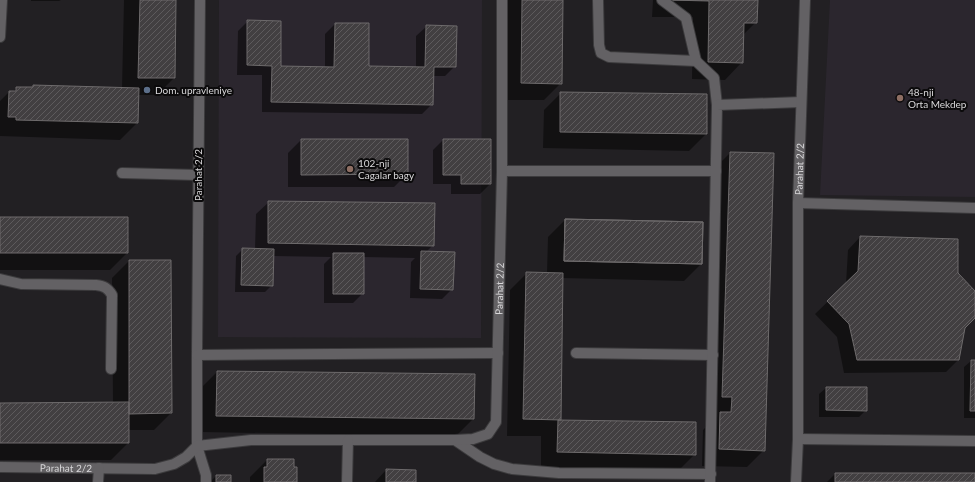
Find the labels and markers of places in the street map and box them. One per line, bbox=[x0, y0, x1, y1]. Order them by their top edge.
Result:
place label: Dom. upravleniye bbox=[155, 84, 232, 96]
marker: Dom. upravleniye bbox=[142, 85, 152, 95]
place label: 48-nji Orta Mekdep bbox=[908, 86, 967, 110]
marker: 48-nji Orta Mekdep bbox=[895, 93, 905, 103]
place label: 102-nji Cagalar bagy bbox=[358, 157, 415, 181]
marker: 102-nji Cagalar bagy bbox=[345, 164, 355, 174]

